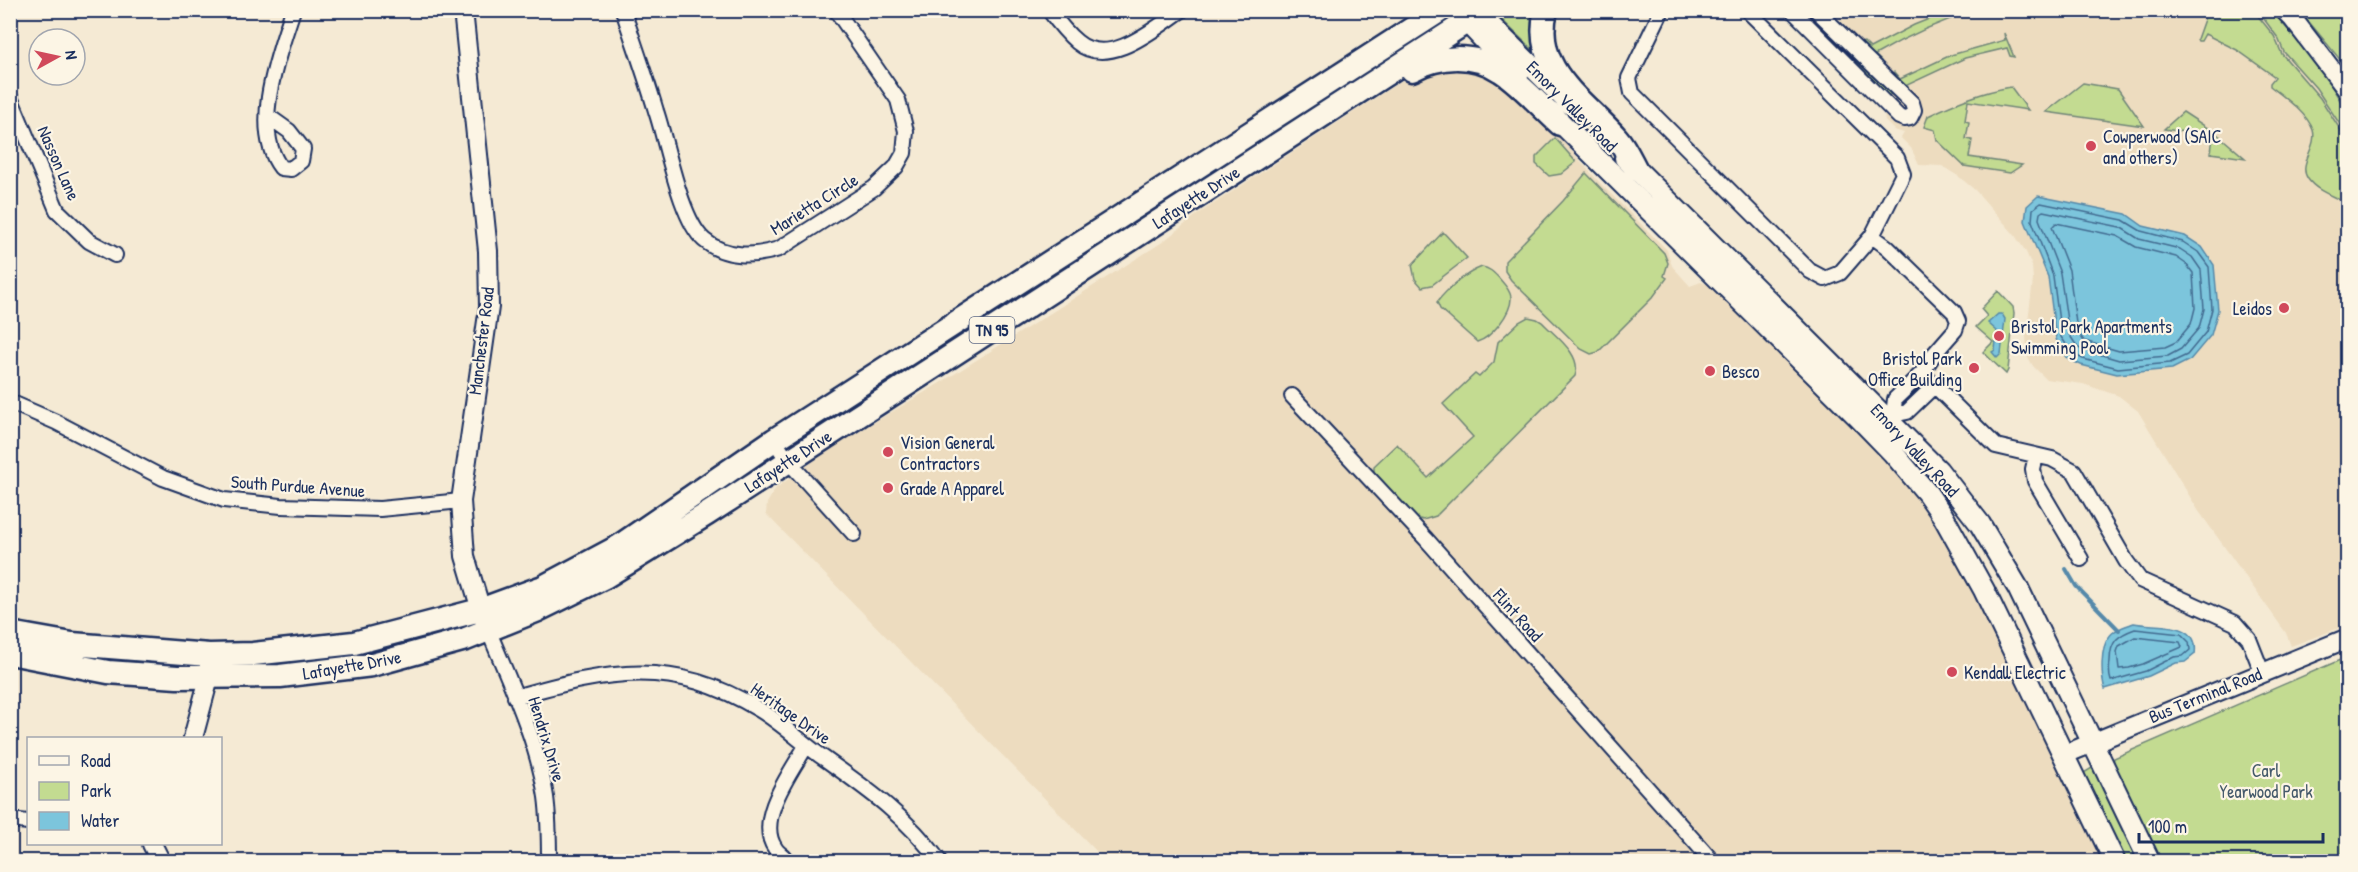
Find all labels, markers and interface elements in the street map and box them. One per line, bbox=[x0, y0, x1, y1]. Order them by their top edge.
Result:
north arrow bbox=[27, 27, 87, 87]
text: N bbox=[60, 49, 83, 61]
street label: Emory Valley Road bbox=[1521, 55, 1623, 157]
street label: Nasson Lane bbox=[31, 122, 87, 204]
place label: Cowperwood (SAIC and others) bbox=[2103, 124, 2222, 170]
marker: Cowperwood (SAIC and others) bbox=[2084, 139, 2098, 153]
street label: Lafayette Drive bbox=[1147, 159, 1245, 235]
street label: Marietta Circle bbox=[765, 167, 863, 241]
street label: Manchester Road bbox=[462, 286, 500, 396]
place label: Leidos bbox=[2233, 296, 2272, 321]
marker: Leidos bbox=[2277, 301, 2291, 315]
place label: Bristol Park Apartments Swimming Pool bbox=[2011, 314, 2172, 360]
road number: TN 95 bbox=[970, 317, 1014, 343]
marker: Bristol Park Apartments Swimming Pool bbox=[1992, 329, 2006, 343]
place label: Bristol Park Office Building bbox=[1868, 346, 1963, 392]
place label: Besco bbox=[1722, 359, 1759, 384]
marker: Bristol Park Office Building bbox=[1967, 361, 1981, 375]
marker: Besco bbox=[1703, 364, 1717, 378]
street label: Emory Valley Road bbox=[1865, 398, 1965, 502]
street label: Lafayette Drive bbox=[739, 423, 837, 499]
place label: Vision General Contractors bbox=[900, 430, 995, 476]
marker: Vision General Contractors bbox=[881, 445, 895, 459]
street label: South Purdue Avenue bbox=[230, 469, 366, 503]
place label: Grade A Apparel bbox=[900, 476, 1004, 501]
marker: Grade A Apparel bbox=[881, 481, 895, 495]
street label: Flint Road bbox=[1487, 582, 1549, 647]
street label: Lafayette Drive bbox=[301, 644, 403, 686]
place label: Kendall Electric bbox=[1964, 660, 2066, 685]
street label: Bus Terminal Road bbox=[2145, 661, 2265, 729]
marker: Kendall Electric bbox=[1945, 665, 1959, 679]
street label: Heritage Drive bbox=[746, 676, 836, 750]
street label: Hendrix Drive bbox=[522, 693, 572, 785]
legend bbox=[27, 737, 222, 845]
text: Road bbox=[81, 748, 111, 773]
park label: Carl Yearwood Park bbox=[2219, 758, 2313, 804]
text: Park bbox=[81, 778, 112, 803]
scale bar bbox=[2139, 806, 2324, 844]
text: Water bbox=[81, 808, 119, 833]
text: 100 m bbox=[2148, 814, 2187, 839]

